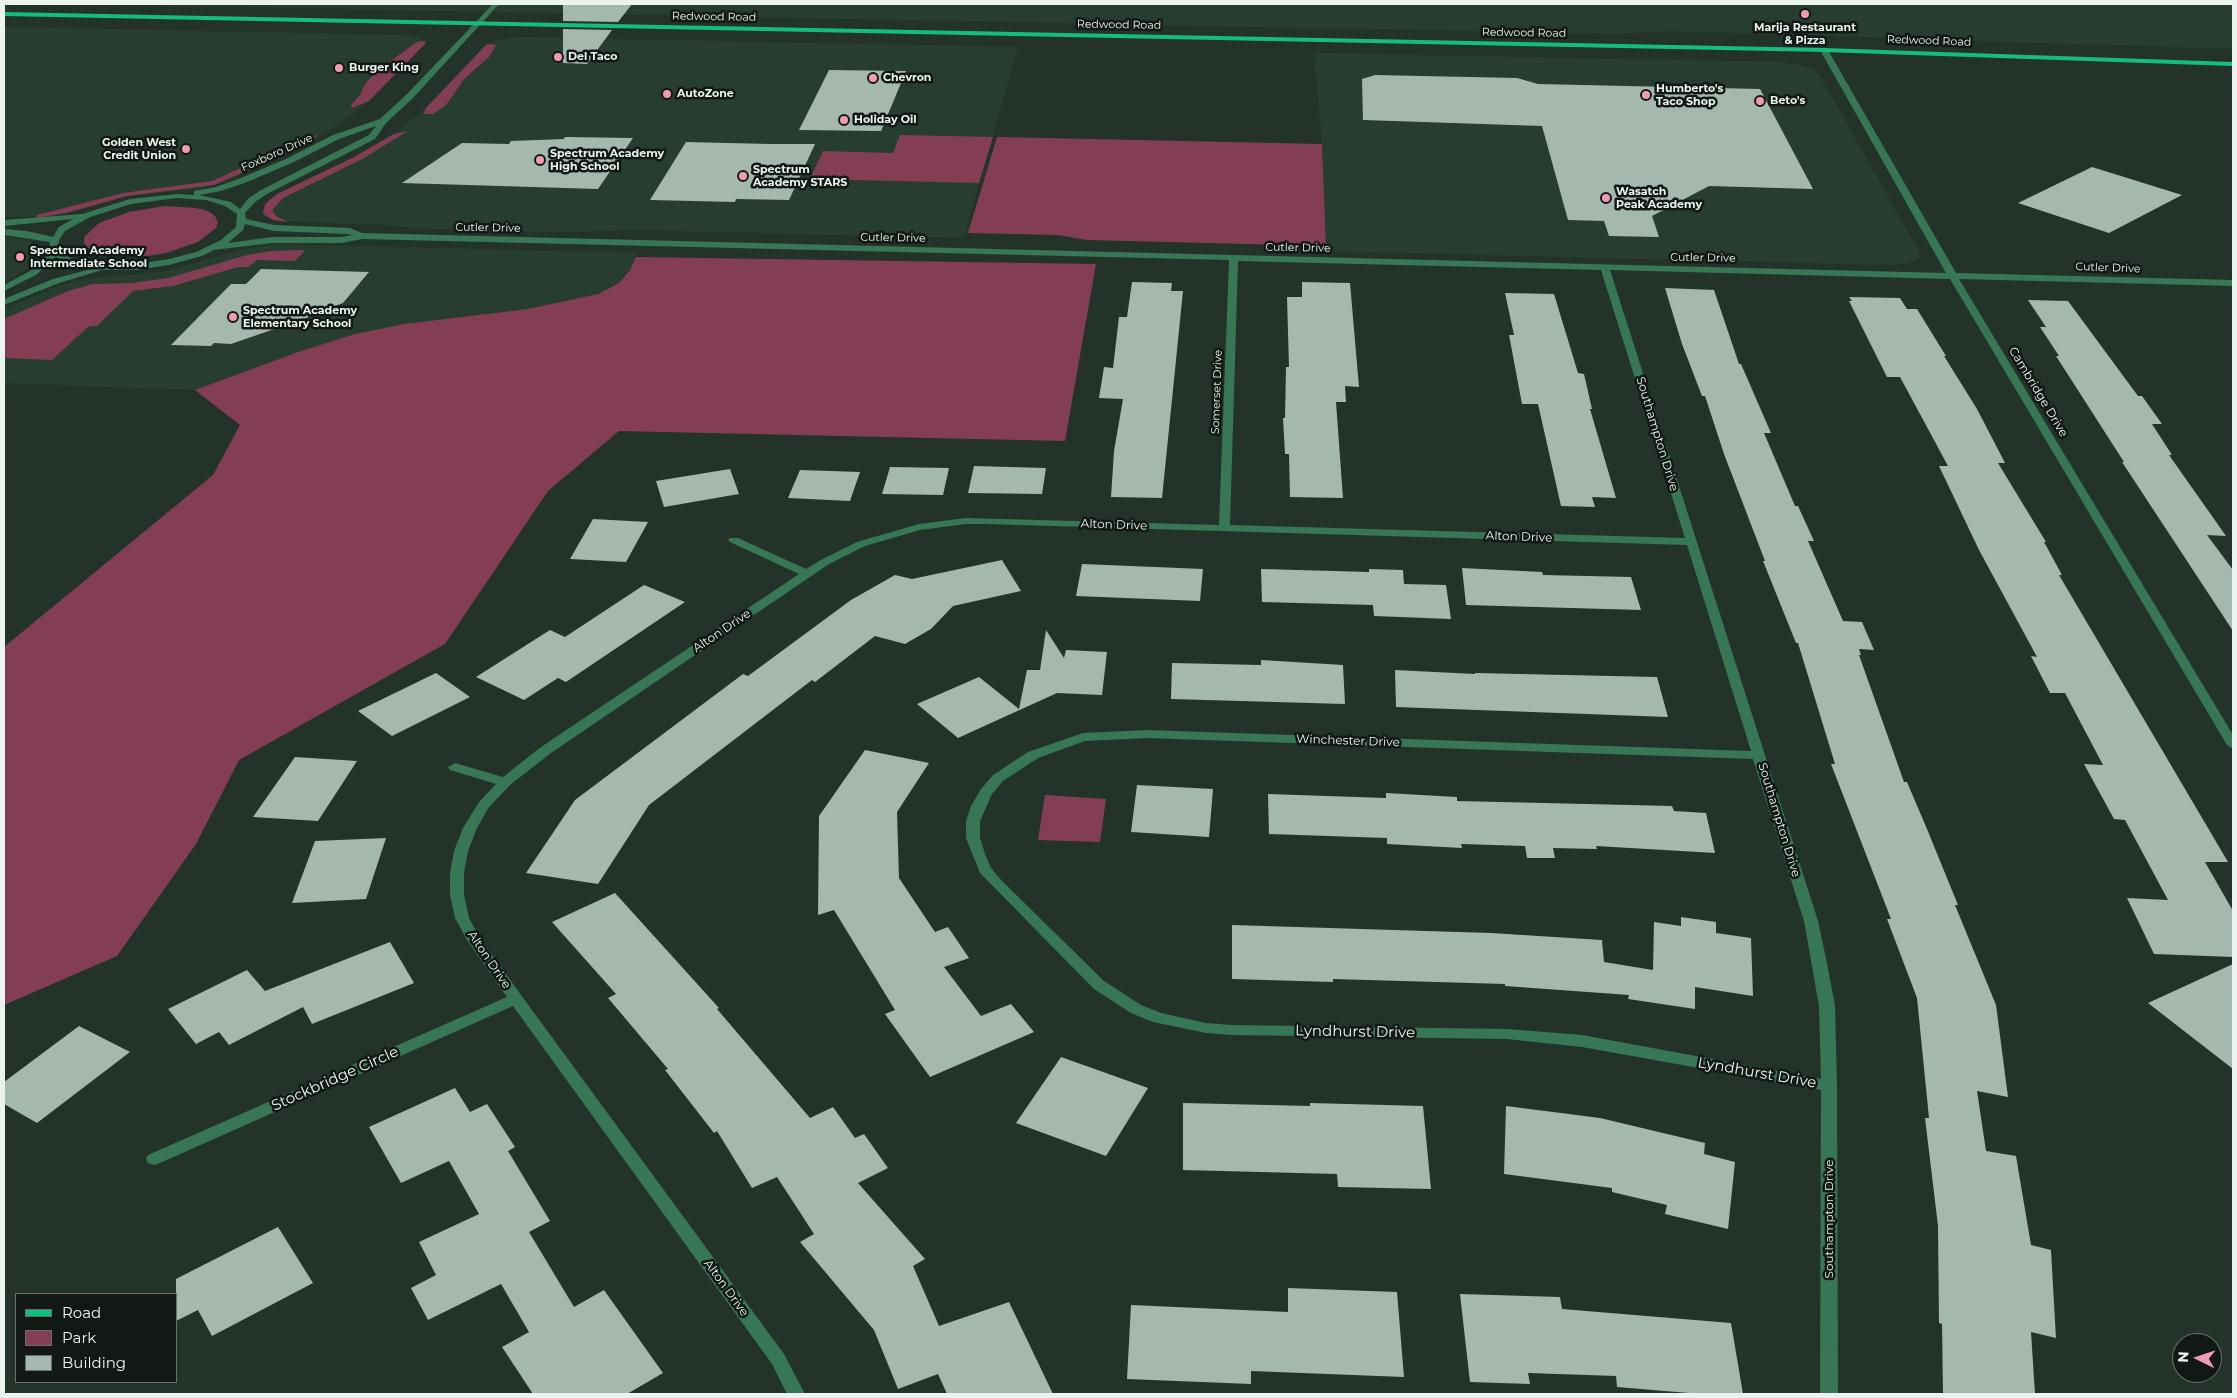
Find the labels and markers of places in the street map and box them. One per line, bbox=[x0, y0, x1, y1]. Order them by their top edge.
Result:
marker: Marija Restaurant & Pizza bbox=[1799, 8, 1811, 20]
place label: Marija Restaurant & Pizza bbox=[1754, 21, 1856, 47]
place label: Del Taco bbox=[568, 50, 617, 64]
marker: Del Taco bbox=[552, 51, 564, 63]
place label: Burger King bbox=[349, 61, 419, 75]
marker: Burger King bbox=[333, 62, 345, 74]
place label: Chevron bbox=[883, 71, 931, 85]
marker: Chevron bbox=[867, 72, 879, 84]
place label: Humberto's Taco Shop bbox=[1656, 82, 1723, 108]
place label: AutoZone bbox=[677, 87, 734, 101]
marker: AutoZone bbox=[661, 88, 673, 100]
marker: Humberto's Taco Shop bbox=[1640, 89, 1652, 101]
place label: Beto's bbox=[1770, 94, 1805, 108]
marker: Beto's bbox=[1754, 95, 1766, 107]
place label: Holiday Oil bbox=[854, 113, 917, 127]
marker: Holiday Oil bbox=[838, 114, 850, 126]
place label: Golden West Credit Union bbox=[102, 136, 176, 162]
marker: Golden West Credit Union bbox=[180, 143, 192, 155]
place label: Spectrum Academy High School bbox=[550, 147, 664, 173]
marker: Spectrum Academy High School bbox=[534, 154, 546, 166]
place label: Spectrum Academy STARS bbox=[753, 163, 847, 189]
marker: Spectrum Academy STARS bbox=[737, 170, 749, 182]
place label: Wasatch Peak Academy bbox=[1616, 185, 1702, 211]
marker: Wasatch Peak Academy bbox=[1600, 192, 1612, 204]
place label: Spectrum Academy Intermediate School bbox=[30, 244, 147, 270]
marker: Spectrum Academy Intermediate School bbox=[14, 251, 26, 263]
place label: Spectrum Academy Elementary School bbox=[243, 304, 357, 330]
marker: Spectrum Academy Elementary School bbox=[227, 311, 239, 323]

